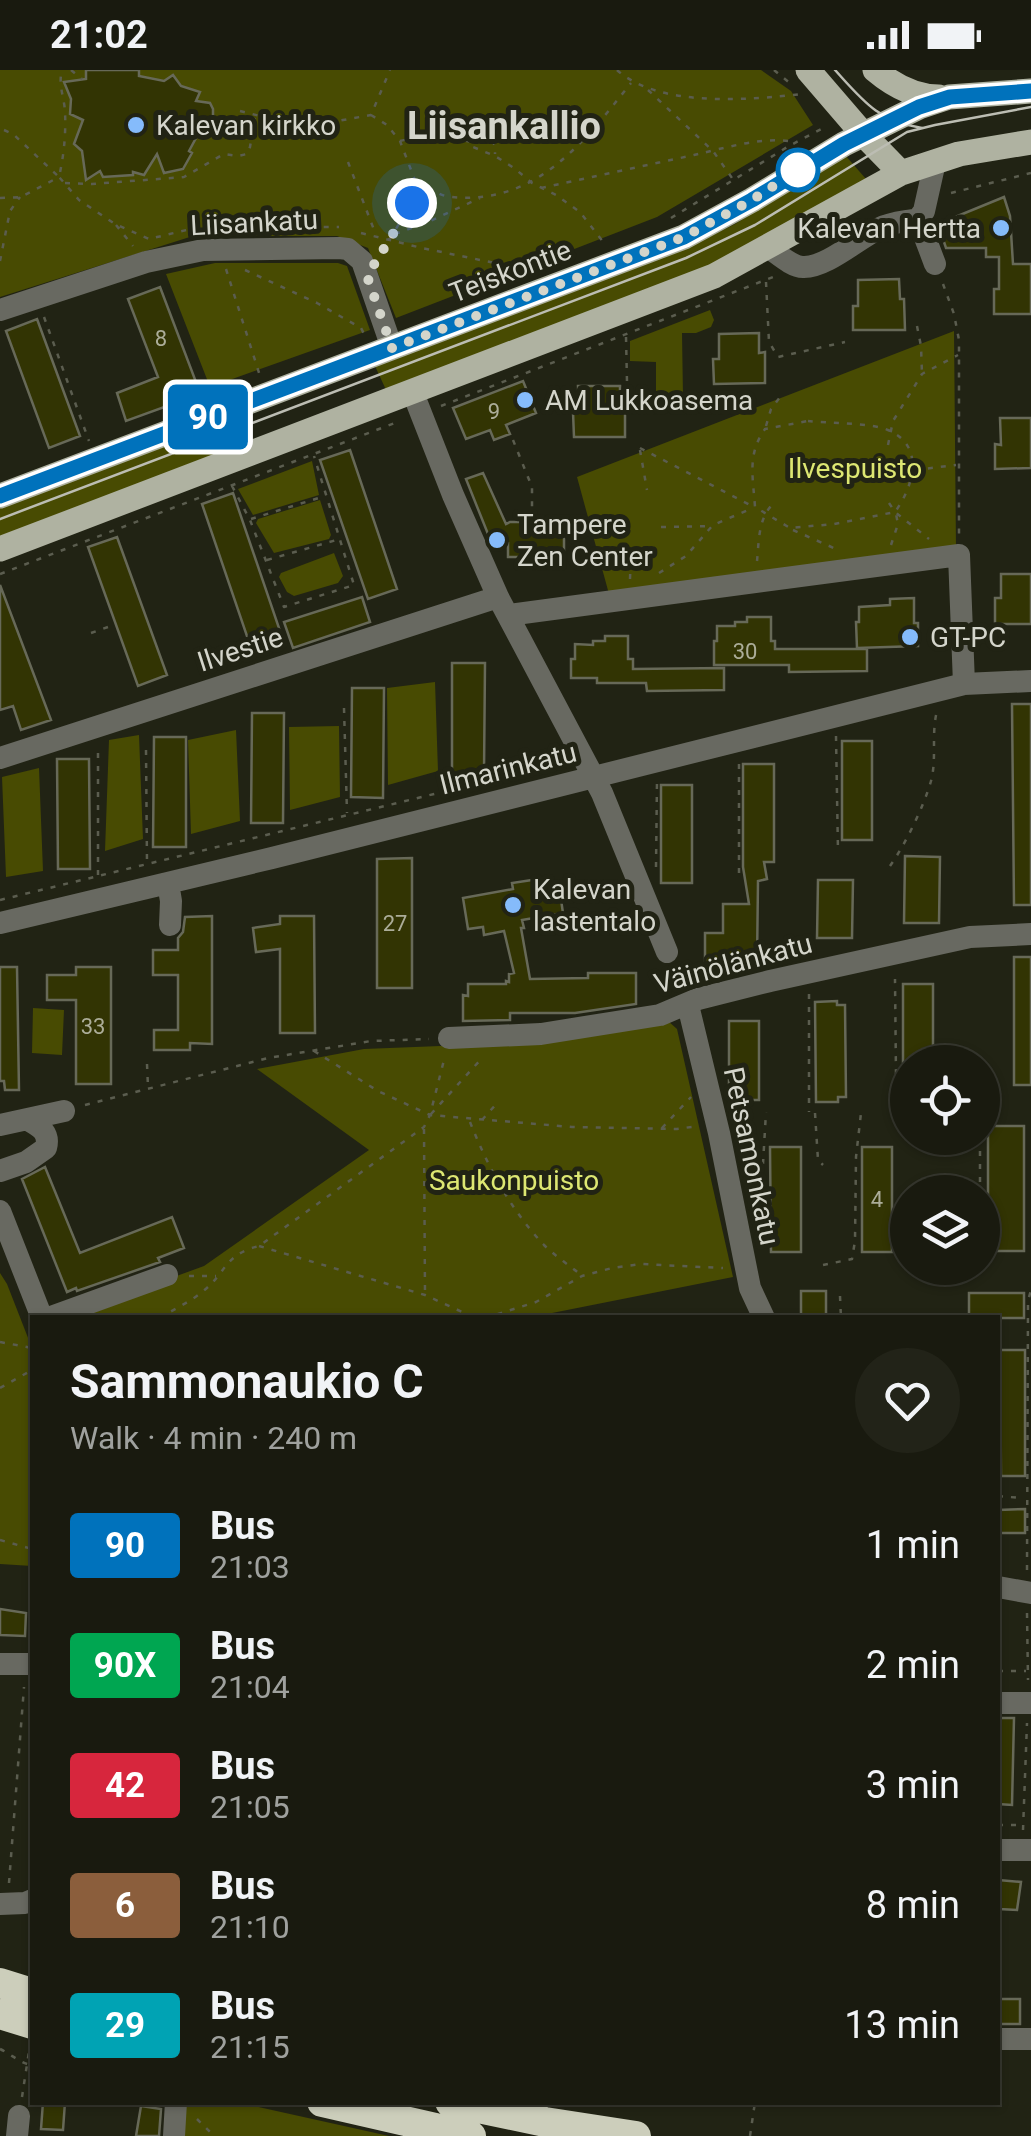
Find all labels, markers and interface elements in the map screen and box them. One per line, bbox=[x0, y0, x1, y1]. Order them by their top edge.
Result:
text: 21:02 bbox=[50, 13, 148, 57]
district label: Liisankallio bbox=[407, 104, 601, 148]
place label: Kalevan kirkko bbox=[156, 109, 336, 142]
marker: Kalevan kirkko bbox=[125, 114, 147, 136]
unlabelled marker bbox=[777, 149, 819, 191]
your location bbox=[387, 178, 437, 228]
street label: Liisankatu bbox=[189, 203, 319, 242]
place label: Kalevan Hertta bbox=[797, 212, 981, 245]
marker: Kalevan Hertta bbox=[990, 217, 1012, 239]
street label: Teiskontie bbox=[445, 233, 576, 310]
house number: 8 bbox=[155, 326, 167, 351]
line badge: 90 bbox=[163, 384, 253, 450]
place label: AM Lukkoasema bbox=[545, 384, 753, 417]
marker: AM Lukkoasema bbox=[514, 389, 536, 411]
text: 90 bbox=[188, 397, 228, 438]
house number: 9 bbox=[488, 399, 500, 424]
park label: Ilvespuisto bbox=[788, 452, 922, 485]
place label: Tampere Zen Center bbox=[517, 508, 653, 573]
marker: Tampere Zen Center bbox=[486, 529, 508, 551]
street label: Ilvestie bbox=[193, 620, 287, 679]
place label: GT-PC bbox=[930, 621, 1006, 654]
marker: GT-PC bbox=[899, 626, 921, 648]
house number: 30 bbox=[733, 639, 757, 664]
street label: Ilmarinkatu bbox=[436, 736, 580, 801]
place label: Kalevan lastentalo bbox=[533, 873, 656, 938]
marker: Kalevan lastentalo bbox=[502, 894, 524, 916]
house number: 27 bbox=[383, 911, 407, 936]
street label: Väinölänkatu bbox=[651, 927, 816, 1000]
house number: 33 bbox=[81, 1014, 105, 1039]
map controls bbox=[890, 1045, 1000, 1285]
button: locate bbox=[890, 1045, 1000, 1155]
street label: Petsamonkatu bbox=[717, 1064, 786, 1248]
park label: Saukonpuisto bbox=[429, 1164, 599, 1197]
button: layers bbox=[890, 1175, 1000, 1285]
house number: 4 bbox=[871, 1187, 883, 1212]
button: heart bbox=[855, 1348, 960, 1453]
text: Sammonaukio C bbox=[70, 1353, 424, 1410]
text: Walk · 4 min · 240 m bbox=[70, 1419, 357, 1457]
text: Bus bbox=[210, 1504, 275, 1548]
text: 1 min bbox=[866, 1523, 960, 1567]
text: 90 bbox=[105, 1525, 145, 1566]
text: 21:03 bbox=[210, 1548, 290, 1586]
text: Bus bbox=[210, 1624, 275, 1668]
text: 2 min bbox=[866, 1643, 960, 1687]
text: 90X bbox=[94, 1645, 156, 1686]
text: 21:04 bbox=[210, 1668, 290, 1706]
text: Bus bbox=[210, 1744, 275, 1788]
text: 3 min bbox=[866, 1763, 960, 1807]
text: 42 bbox=[105, 1765, 145, 1806]
text: 21:05 bbox=[210, 1788, 290, 1826]
text: Bus bbox=[210, 1864, 275, 1908]
text: 8 min bbox=[866, 1883, 960, 1927]
text: 6 bbox=[115, 1885, 135, 1926]
text: 21:10 bbox=[210, 1908, 290, 1946]
text: Bus bbox=[210, 1984, 275, 2028]
text: 13 min bbox=[844, 2003, 960, 2047]
text: 29 bbox=[105, 2005, 145, 2046]
text: 21:15 bbox=[210, 2028, 290, 2066]

